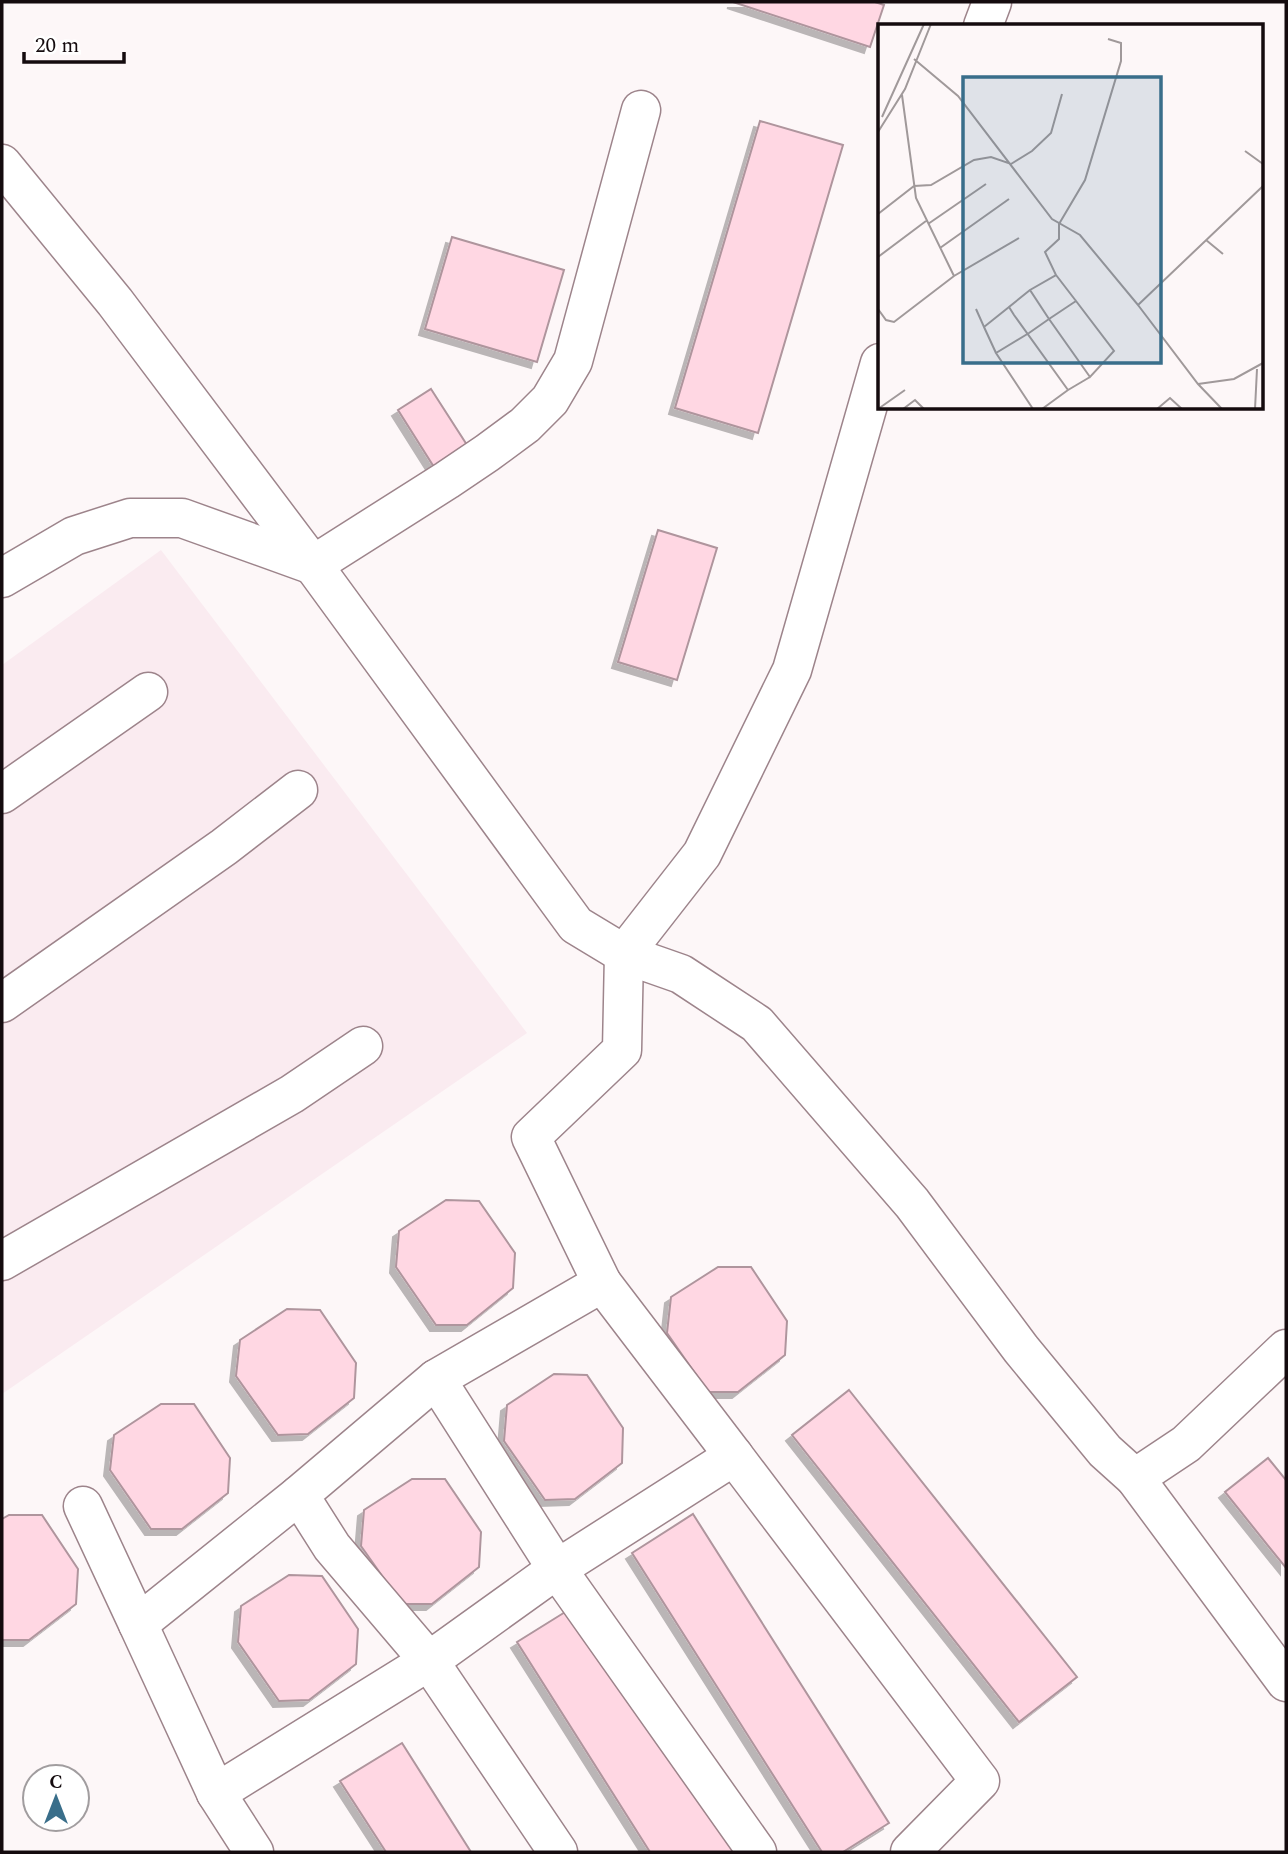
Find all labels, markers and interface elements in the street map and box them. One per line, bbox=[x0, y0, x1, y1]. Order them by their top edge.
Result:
scale bar bbox=[24, 21, 124, 65]
inset map bbox=[878, 24, 1264, 410]
text: 20 m bbox=[35, 30, 79, 62]
north arrow bbox=[21, 1763, 91, 1833]
text: С bbox=[49, 1768, 63, 1797]

